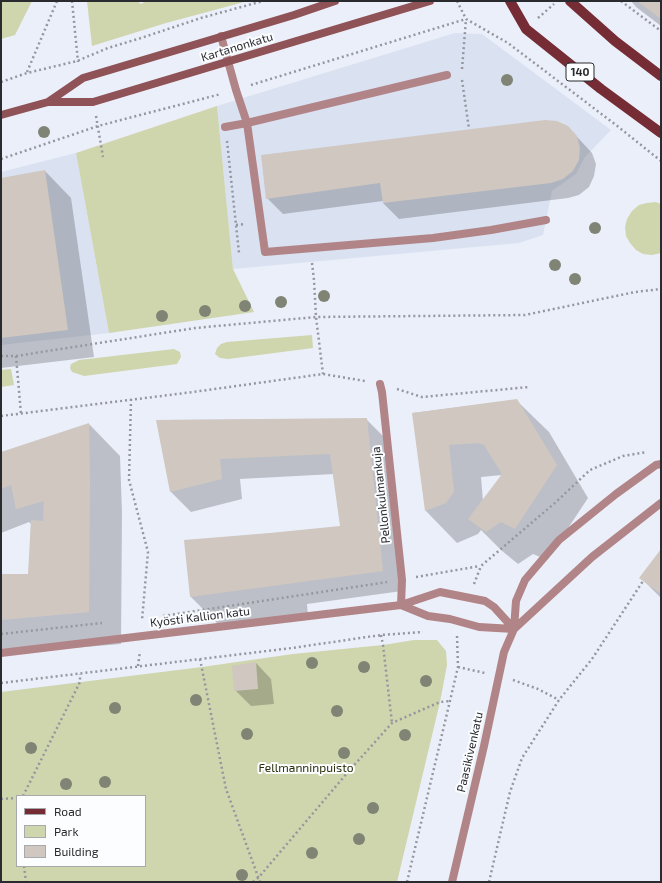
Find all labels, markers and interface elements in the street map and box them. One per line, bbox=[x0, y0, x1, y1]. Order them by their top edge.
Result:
street label: Kartanonkatu bbox=[199, 29, 275, 65]
road number: 140 bbox=[566, 63, 594, 81]
street label: Pellonkulmankuja bbox=[369, 446, 393, 544]
street label: Kyösti Kallion katu bbox=[149, 604, 251, 630]
street label: Paasikivenkatu bbox=[454, 710, 486, 794]
park label: Fellmanninpuisto bbox=[258, 761, 354, 775]
legend bbox=[16, 795, 146, 867]
text: Road bbox=[54, 804, 82, 818]
text: Park bbox=[54, 824, 79, 838]
text: Building bbox=[54, 844, 98, 858]

